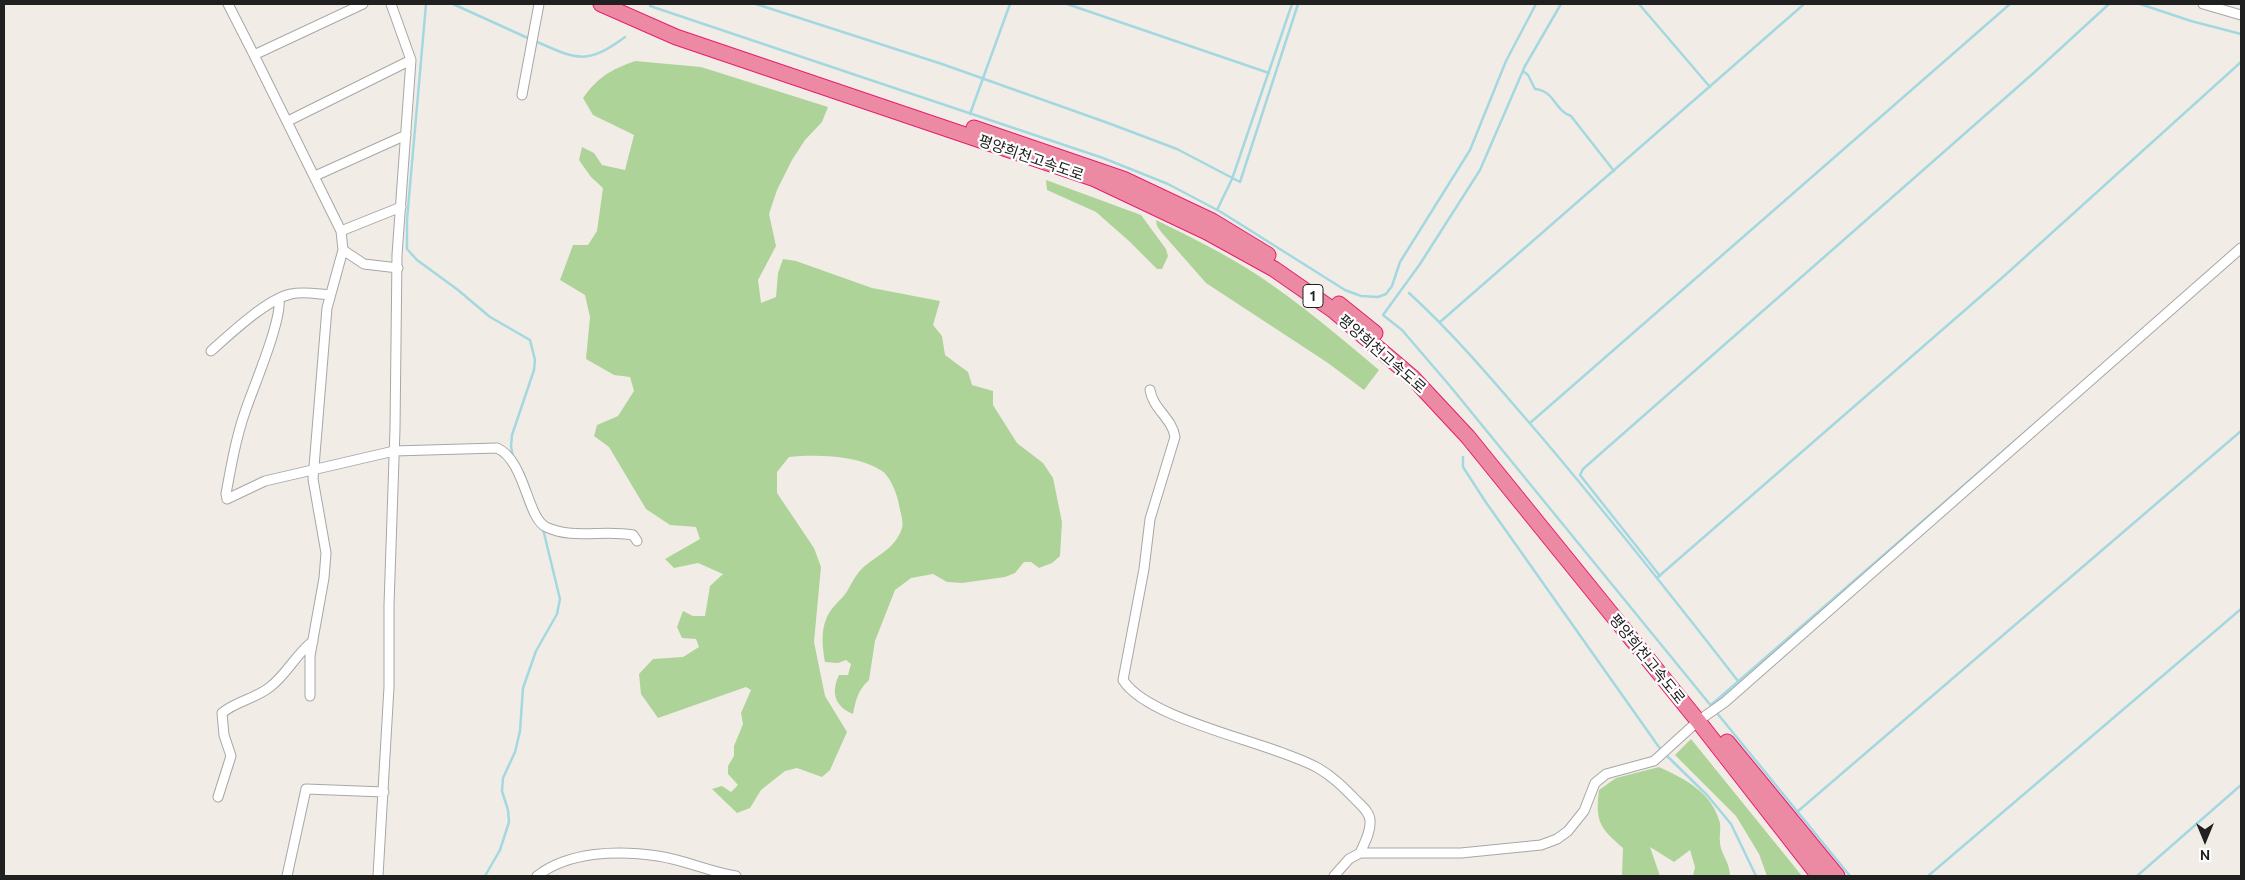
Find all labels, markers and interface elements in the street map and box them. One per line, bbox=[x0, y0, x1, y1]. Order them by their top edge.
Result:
street label: 평양희천고속도로 bbox=[976, 132, 1086, 184]
road number: 1 bbox=[1303, 284, 1323, 308]
street label: 평양희천고속도로 bbox=[1334, 311, 1430, 397]
street label: 평양희천고속도로 bbox=[1605, 610, 1689, 708]
north arrow bbox=[2180, 815, 2230, 865]
text: N bbox=[2200, 847, 2210, 863]

